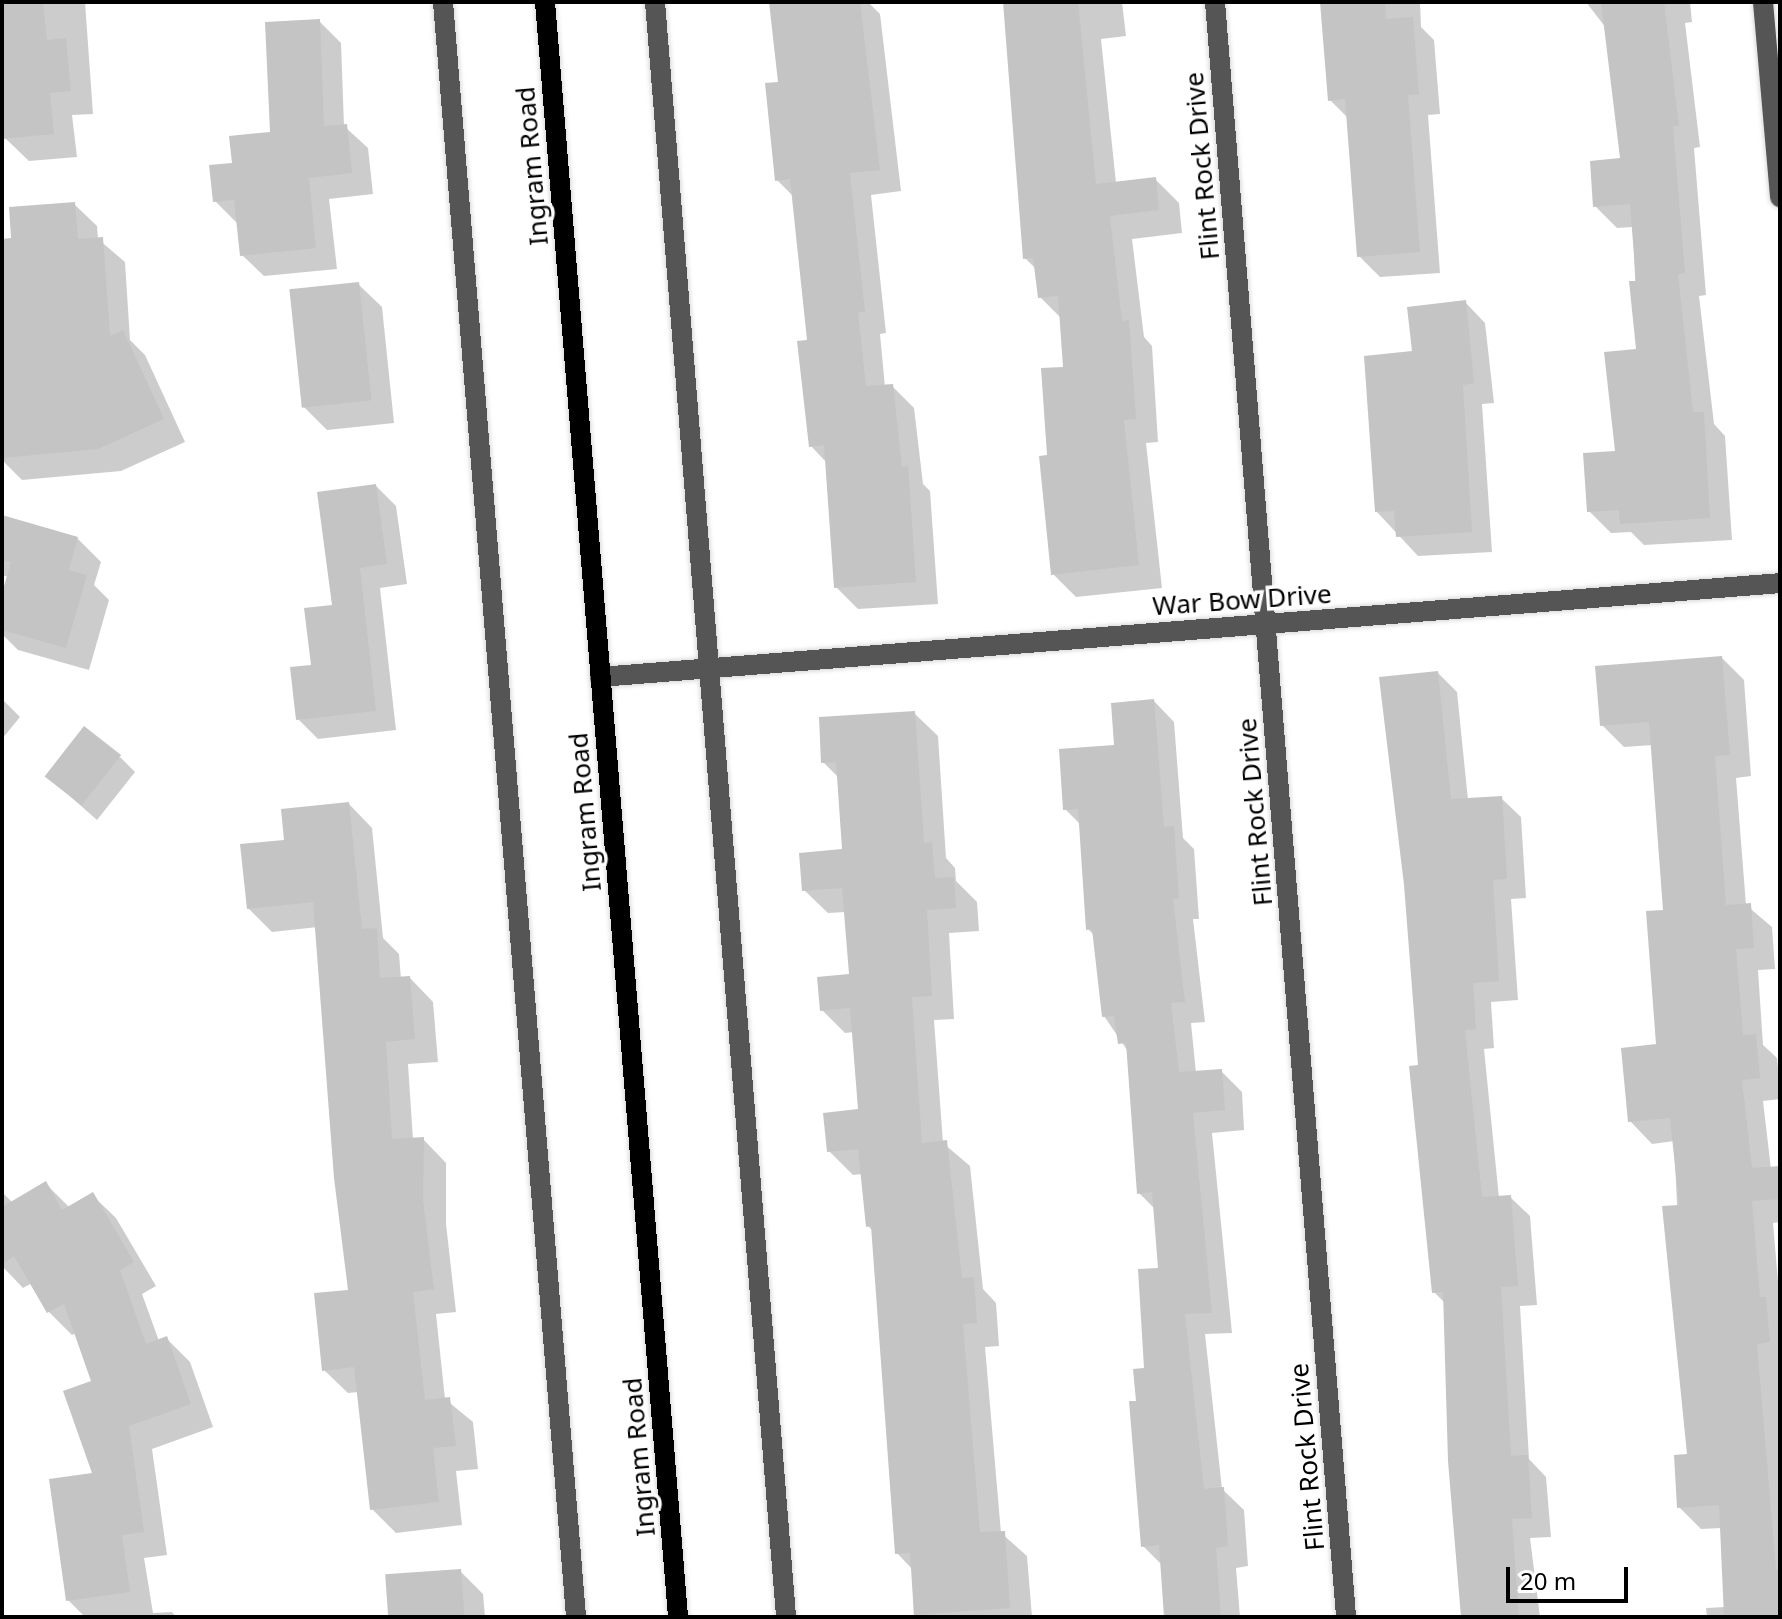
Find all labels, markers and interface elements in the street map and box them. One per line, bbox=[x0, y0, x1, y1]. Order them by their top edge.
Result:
street label: Flint Rock Drive bbox=[1178, 71, 1226, 261]
street label: Ingram Road bbox=[510, 85, 554, 247]
street label: War Bow Drive bbox=[1151, 578, 1333, 622]
street label: Flint Rock Drive bbox=[1231, 717, 1279, 907]
street label: Ingram Road bbox=[563, 731, 607, 893]
street label: Flint Rock Drive bbox=[1283, 1362, 1331, 1552]
street label: Ingram Road bbox=[617, 1376, 661, 1538]
scale bar bbox=[1510, 1551, 1632, 1601]
text: 20 m bbox=[1520, 1564, 1576, 1597]

